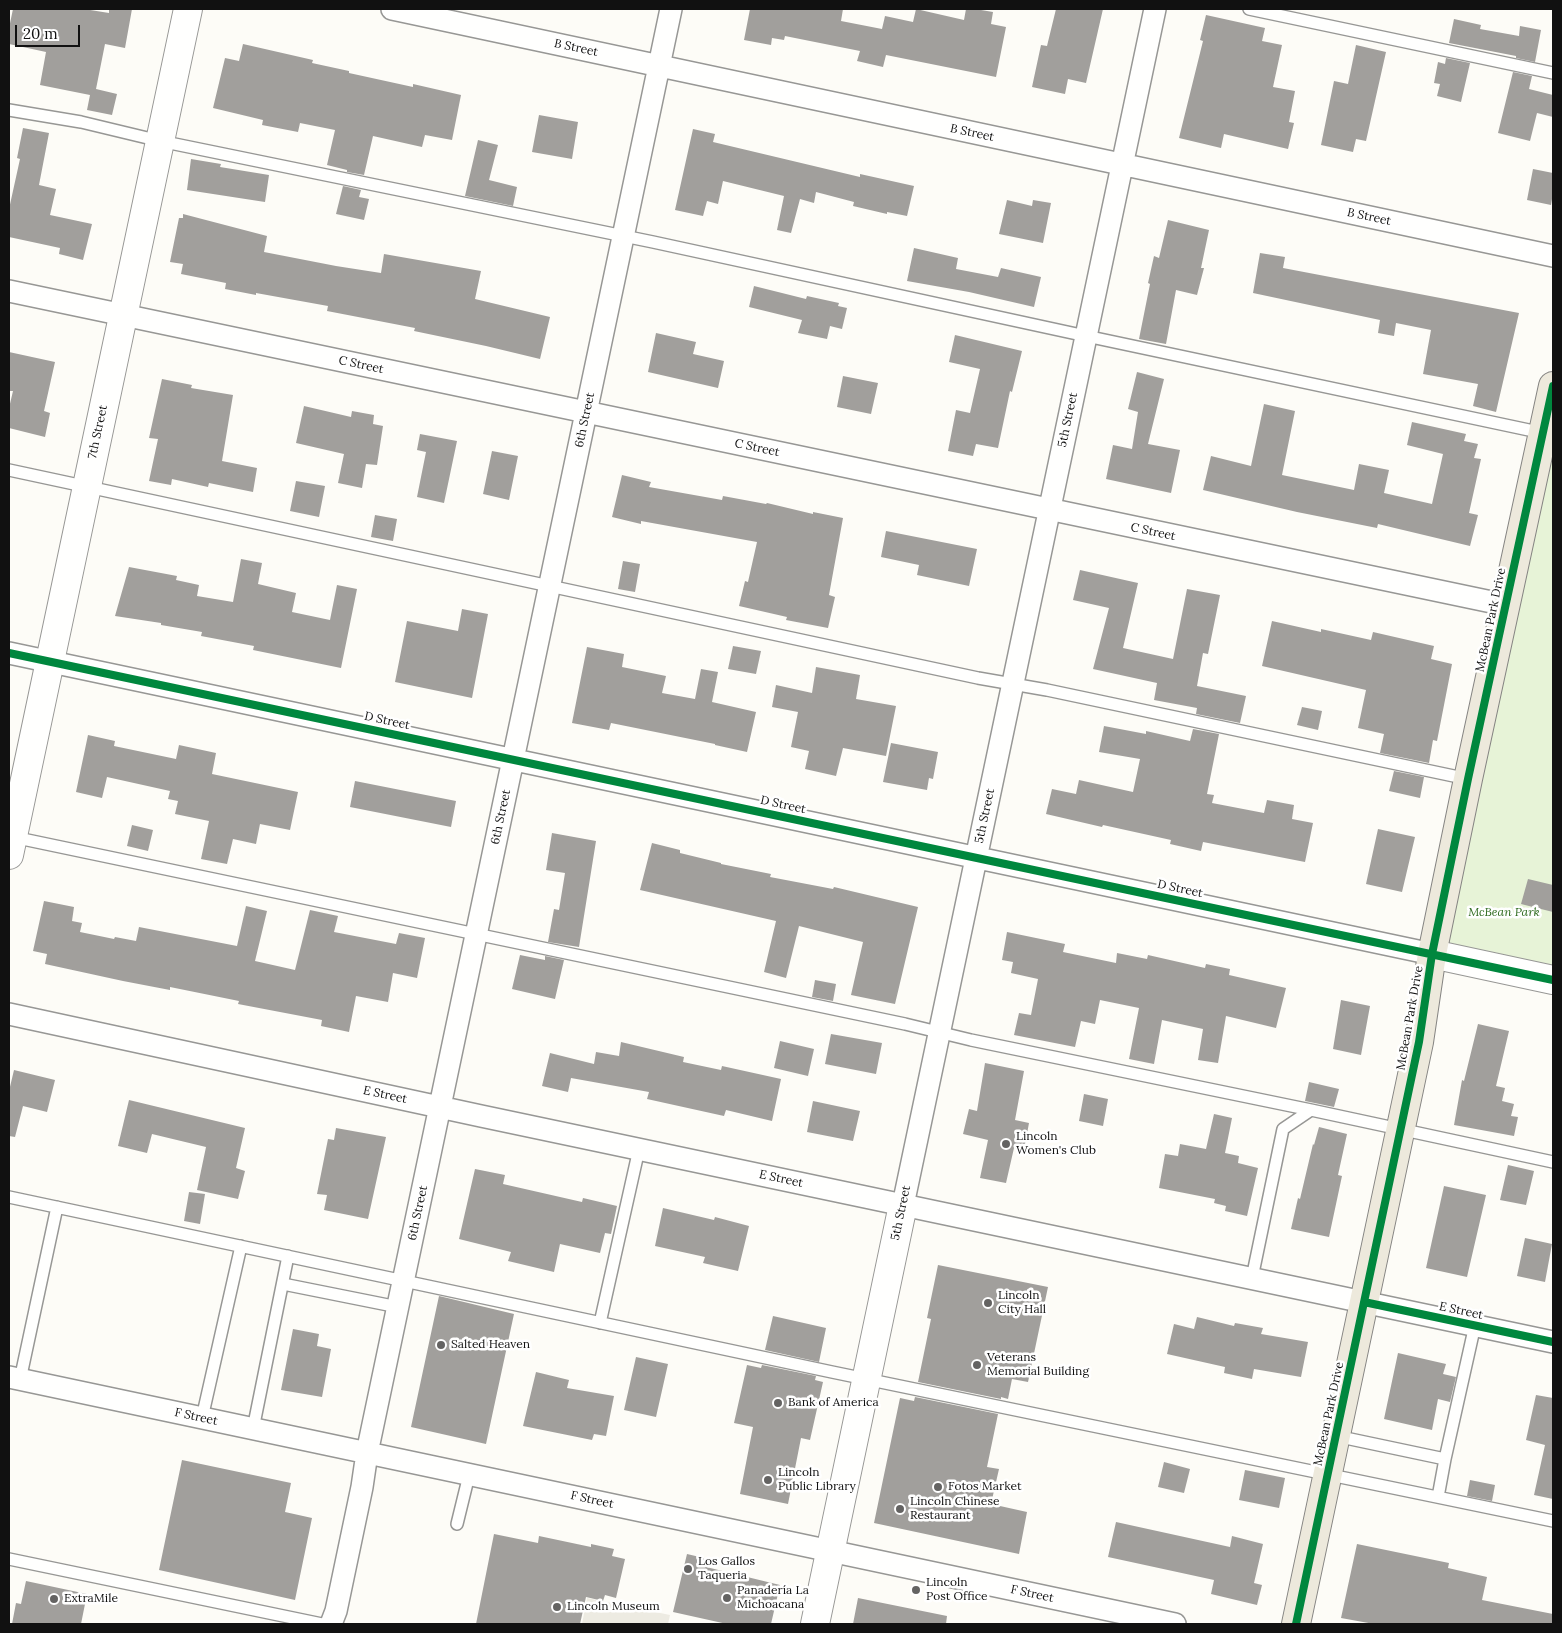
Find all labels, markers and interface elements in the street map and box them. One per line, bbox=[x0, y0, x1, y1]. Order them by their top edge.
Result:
scale bar bbox=[18, 15, 82, 47]
text: 20 m bbox=[23, 24, 58, 43]
street label: B Street bbox=[553, 36, 599, 60]
street label: B Street bbox=[949, 121, 995, 145]
street label: B Street bbox=[1346, 205, 1392, 229]
street label: C Street bbox=[337, 353, 385, 377]
street label: 6th Street bbox=[572, 391, 598, 449]
street label: 5th Street bbox=[1055, 391, 1081, 449]
street label: 7th Street bbox=[85, 404, 111, 460]
street label: C Street bbox=[733, 436, 781, 460]
street label: C Street bbox=[1129, 520, 1177, 544]
street label: McBean Park Drive bbox=[1473, 567, 1509, 673]
street label: D Street bbox=[363, 709, 411, 733]
street label: 5th Street bbox=[972, 787, 998, 845]
street label: 6th Street bbox=[488, 788, 514, 846]
street label: D Street bbox=[759, 793, 807, 817]
street label: D Street bbox=[1156, 877, 1204, 901]
park label: McBean Park bbox=[1468, 906, 1540, 920]
street label: McBean Park Drive bbox=[1394, 965, 1426, 1071]
street label: E Street bbox=[362, 1083, 408, 1107]
place label: Lincoln Women's Club bbox=[1016, 1130, 1096, 1158]
marker: Lincoln Women's Club bbox=[1000, 1138, 1012, 1150]
street label: E Street bbox=[758, 1167, 804, 1191]
street label: 6th Street bbox=[405, 1184, 431, 1242]
street label: 5th Street bbox=[888, 1184, 914, 1242]
place label: Lincoln City Hall bbox=[998, 1289, 1046, 1317]
marker: Lincoln City Hall bbox=[982, 1297, 994, 1309]
street label: E Street bbox=[1438, 1299, 1484, 1323]
place label: Salted Heaven bbox=[451, 1338, 530, 1352]
marker: Salted Heaven bbox=[435, 1339, 447, 1351]
place label: Veterans Memorial Building bbox=[987, 1351, 1089, 1379]
marker: Veterans Memorial Building bbox=[971, 1359, 983, 1371]
street label: McBean Park Drive bbox=[1311, 1361, 1347, 1467]
place label: Bank of America bbox=[788, 1396, 879, 1410]
marker: Bank of America bbox=[772, 1397, 784, 1409]
street label: F Street bbox=[173, 1405, 219, 1429]
place label: Lincoln Public Library bbox=[778, 1466, 856, 1494]
marker: Lincoln Public Library bbox=[762, 1474, 774, 1486]
place label: Fotos Market bbox=[948, 1480, 1022, 1494]
marker: Fotos Market bbox=[932, 1481, 944, 1493]
street label: F Street bbox=[569, 1488, 615, 1512]
place label: Lincoln Chinese Restaurant bbox=[910, 1495, 999, 1523]
marker: Lincoln Chinese Restaurant bbox=[894, 1503, 906, 1515]
place label: Los Gallos Taqueria bbox=[698, 1555, 755, 1583]
marker: Los Gallos Taqueria bbox=[682, 1563, 694, 1575]
place label: Lincoln Post Office bbox=[926, 1576, 988, 1604]
street label: F Street bbox=[1009, 1582, 1055, 1606]
place label: Panadería La Michoacana bbox=[737, 1584, 809, 1612]
marker: Lincoln Post Office bbox=[910, 1584, 922, 1596]
place label: ExtraMile bbox=[64, 1592, 118, 1606]
marker: Panadería La Michoacana bbox=[721, 1592, 733, 1604]
marker: ExtraMile bbox=[48, 1593, 60, 1605]
place label: Lincoln Museum bbox=[567, 1600, 660, 1614]
marker: Lincoln Museum bbox=[551, 1601, 563, 1613]

